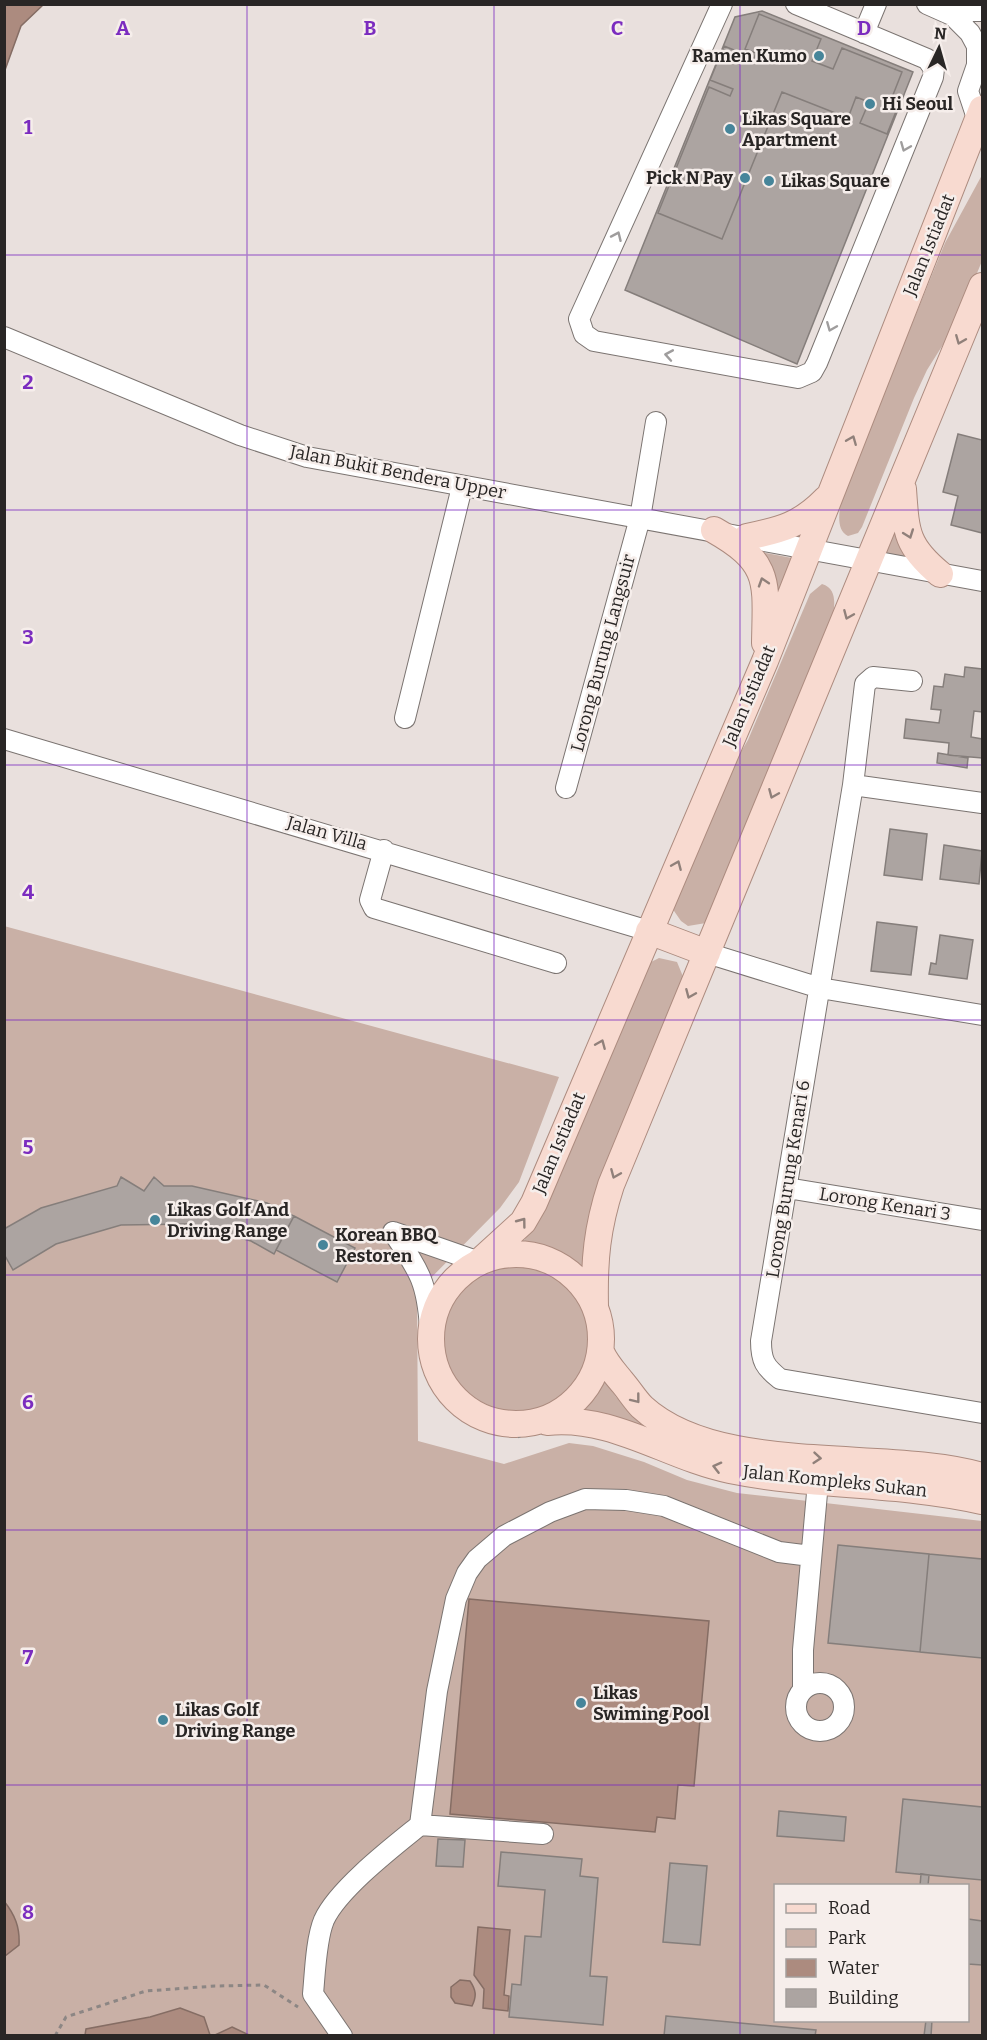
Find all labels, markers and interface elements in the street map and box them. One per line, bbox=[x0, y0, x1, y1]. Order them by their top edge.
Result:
text: A bbox=[116, 16, 131, 40]
text: B bbox=[364, 16, 377, 40]
text: C bbox=[611, 16, 623, 40]
text: D bbox=[857, 16, 871, 40]
north arrow bbox=[909, 18, 969, 78]
text: N bbox=[933, 24, 947, 44]
place label: Ramen Kumo bbox=[692, 45, 807, 67]
marker: Ramen Kumo bbox=[812, 49, 826, 63]
place label: Hi Seoul bbox=[882, 93, 953, 115]
marker: Hi Seoul bbox=[863, 97, 877, 111]
place label: Likas Square Apartment bbox=[742, 108, 851, 151]
text: 1 bbox=[24, 115, 33, 139]
marker: Likas Square Apartment bbox=[723, 122, 737, 136]
one-way arrow bbox=[900, 140, 912, 151]
place label: Pick N Pay bbox=[646, 167, 734, 189]
place label: Likas Square bbox=[781, 170, 890, 192]
marker: Pick N Pay bbox=[738, 171, 752, 185]
marker: Likas Square bbox=[762, 174, 776, 188]
street label: Jalan Istiadat bbox=[898, 190, 960, 300]
one-way arrow bbox=[610, 232, 622, 243]
one-way arrow bbox=[826, 321, 839, 332]
one-way arrow bbox=[955, 334, 968, 345]
one-way arrow bbox=[664, 349, 674, 361]
text: 2 bbox=[22, 370, 34, 394]
one-way arrow bbox=[844, 435, 857, 446]
street label: Jalan Bukit Bendera Upper bbox=[287, 440, 508, 504]
one-way arrow bbox=[902, 528, 915, 539]
street label: Lorong Burung Langsuir bbox=[566, 552, 640, 754]
one-way arrow bbox=[758, 577, 770, 588]
one-way arrow bbox=[843, 608, 855, 619]
text: 3 bbox=[22, 625, 34, 649]
street label: Jalan Istiadat bbox=[717, 641, 780, 751]
one-way arrow bbox=[768, 788, 780, 799]
street label: Jalan Villa bbox=[283, 811, 370, 855]
one-way arrow bbox=[670, 860, 682, 871]
text: 4 bbox=[22, 880, 34, 904]
one-way arrow bbox=[685, 987, 697, 998]
one-way arrow bbox=[594, 1040, 606, 1051]
street label: Lorong Burung Kenari 6 bbox=[762, 1079, 814, 1279]
street label: Jalan Istiadat bbox=[527, 1088, 590, 1198]
text: 5 bbox=[23, 1135, 34, 1159]
one-way arrow bbox=[610, 1168, 622, 1179]
street label: Lorong Kenari 3 bbox=[818, 1183, 952, 1225]
place label: Likas Golf And Driving Range bbox=[167, 1199, 289, 1242]
marker: Likas Golf And Driving Range bbox=[148, 1213, 162, 1227]
one-way arrow bbox=[514, 1218, 525, 1229]
place label: Korean BBQ Restoren bbox=[335, 1224, 438, 1267]
marker: Korean BBQ Restoren bbox=[316, 1238, 330, 1252]
text: 6 bbox=[22, 1390, 34, 1414]
one-way arrow bbox=[629, 1392, 640, 1403]
one-way arrow bbox=[812, 1451, 821, 1464]
street label: Jalan Kompleks Sukan bbox=[741, 1460, 929, 1502]
one-way arrow bbox=[712, 1461, 722, 1474]
text: 7 bbox=[23, 1645, 34, 1669]
place label: Likas Swiming Pool bbox=[593, 1682, 710, 1725]
marker: Likas Swiming Pool bbox=[574, 1696, 588, 1710]
place label: Likas Golf Driving Range bbox=[175, 1699, 296, 1742]
marker: Likas Golf Driving Range bbox=[156, 1713, 170, 1727]
legend bbox=[774, 1884, 969, 2022]
text: Road bbox=[828, 1897, 871, 1919]
text: 8 bbox=[22, 1900, 34, 1924]
text: Park bbox=[828, 1927, 867, 1949]
text: Water bbox=[828, 1957, 879, 1979]
text: Building bbox=[828, 1987, 899, 2009]

